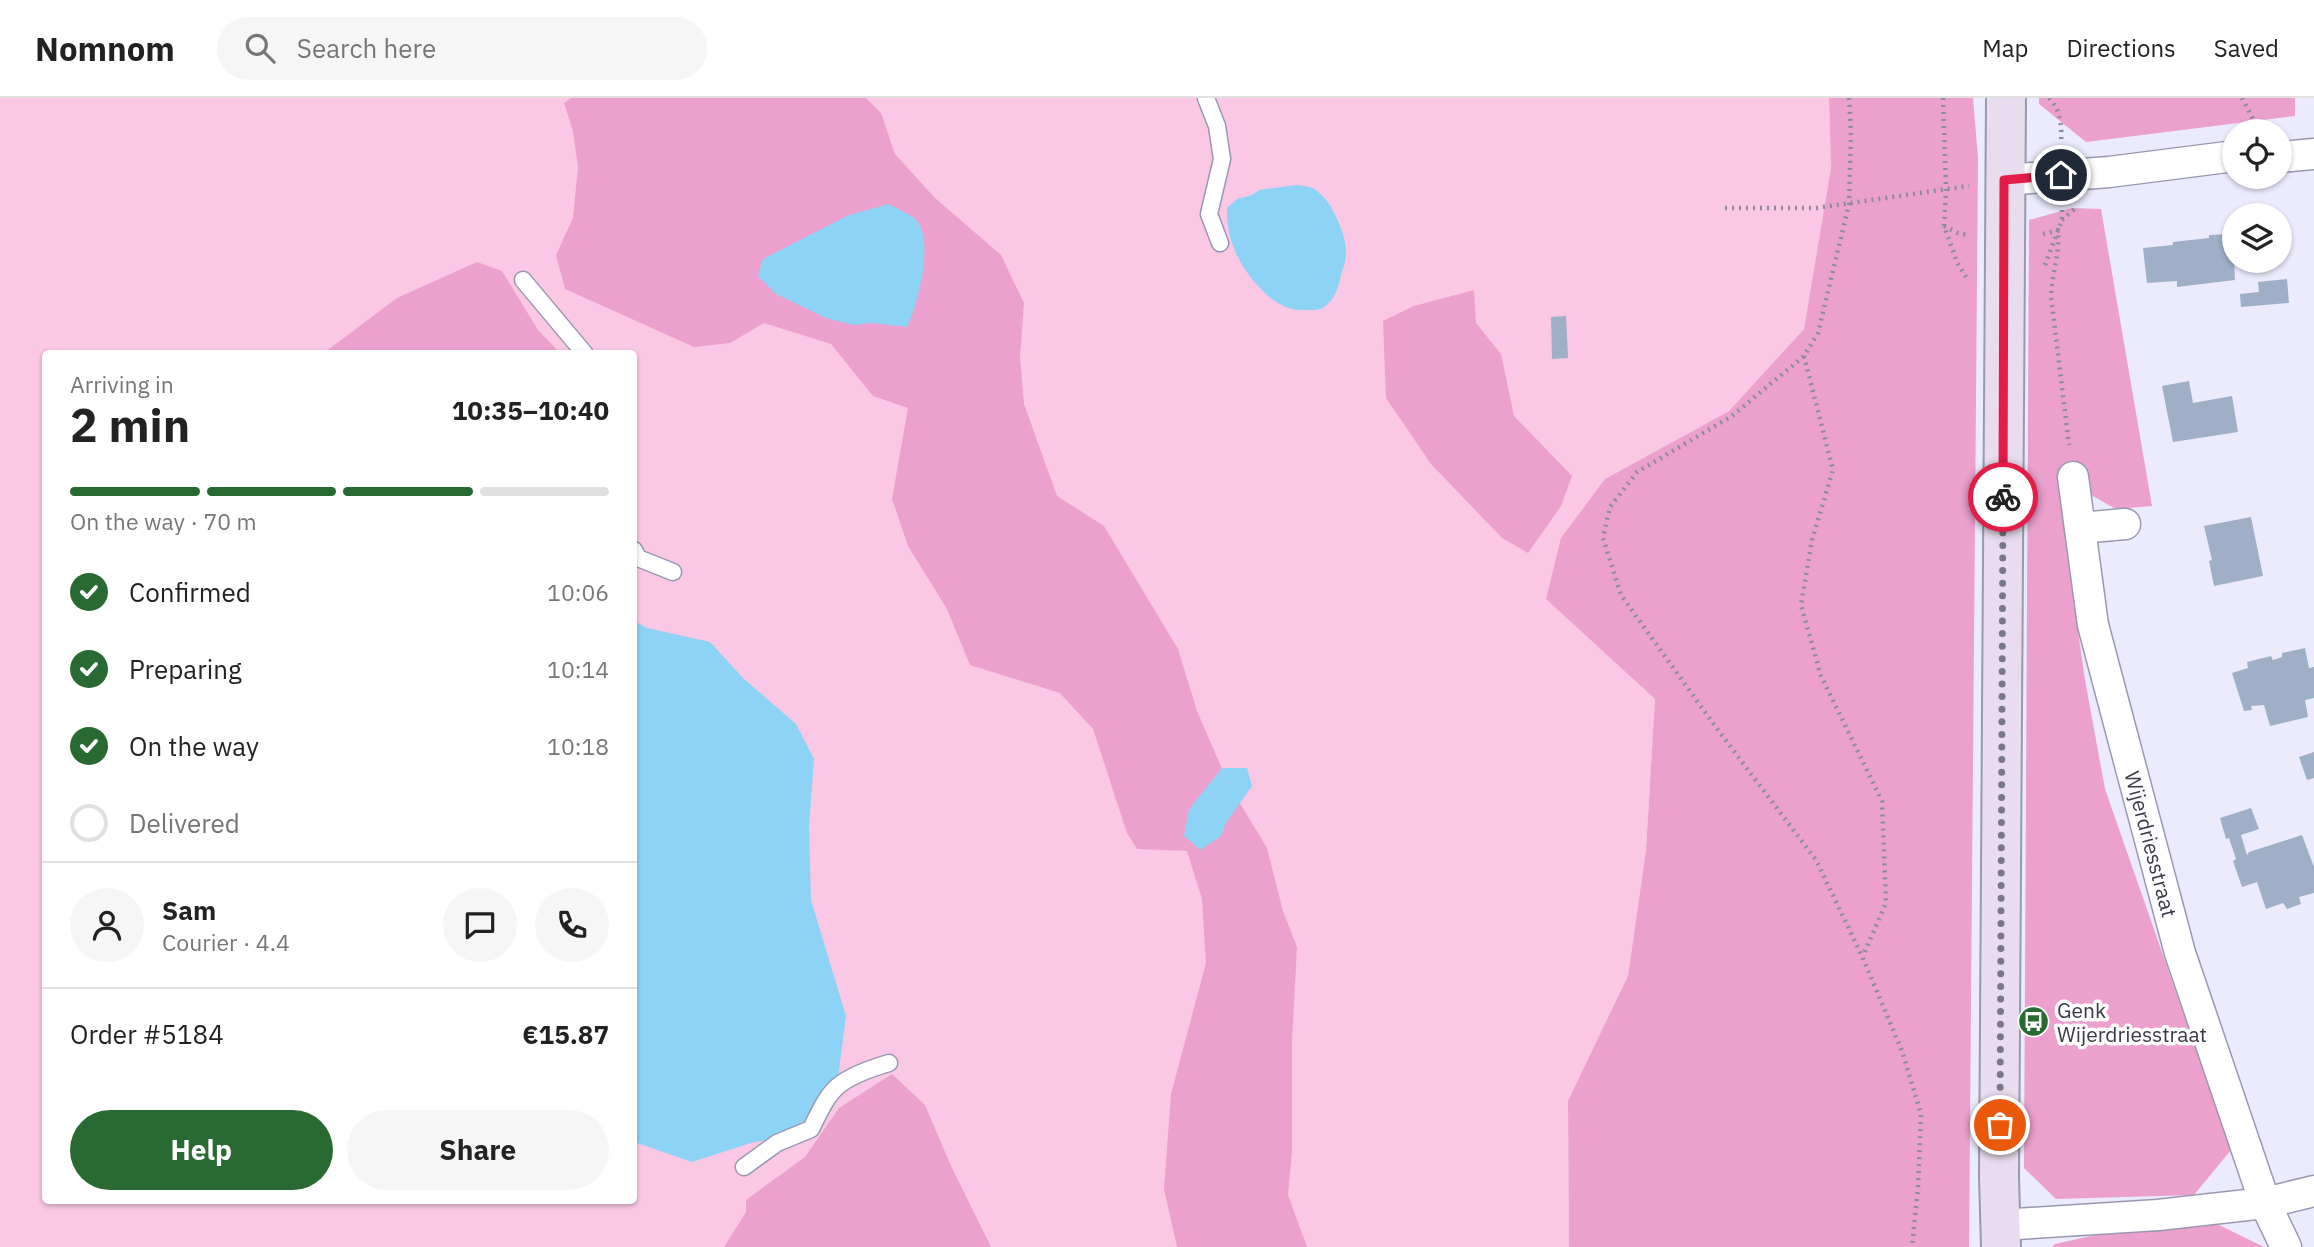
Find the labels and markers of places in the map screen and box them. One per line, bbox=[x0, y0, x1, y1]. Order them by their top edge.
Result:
pin bbox=[2031, 145, 2091, 205]
place label: Genk Wijerdriesstraat bbox=[2057, 996, 2207, 1048]
bus stop icon: Genk Wijerdriesstraat bbox=[2017, 1005, 2051, 1039]
pin bbox=[1970, 1095, 2030, 1155]

